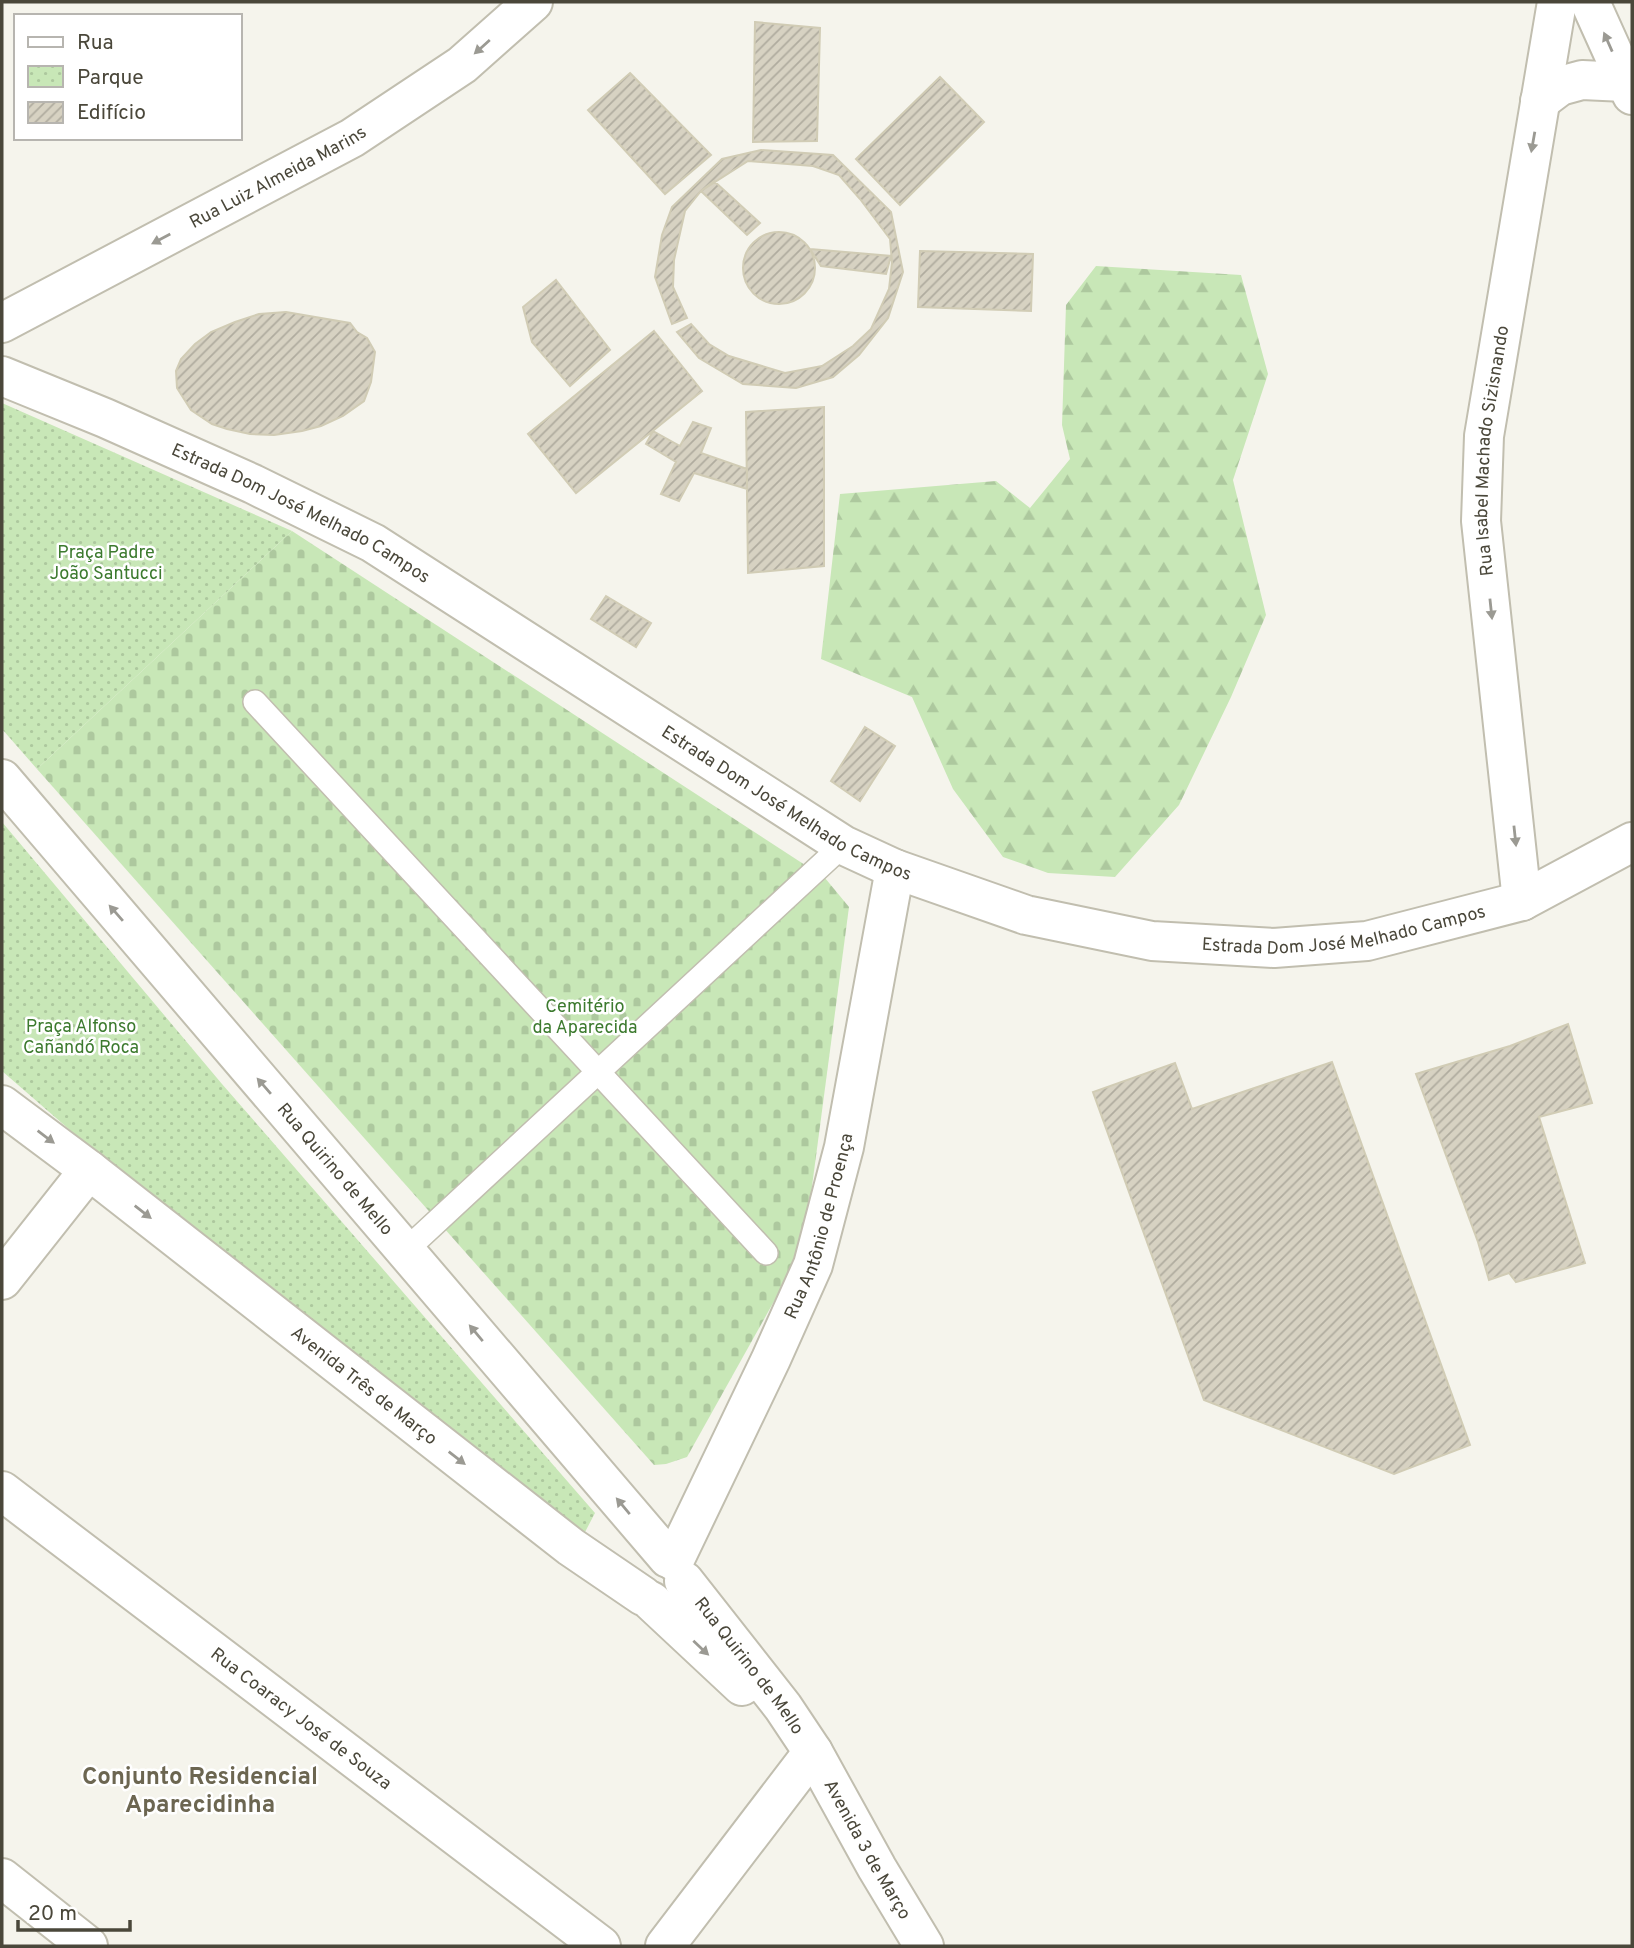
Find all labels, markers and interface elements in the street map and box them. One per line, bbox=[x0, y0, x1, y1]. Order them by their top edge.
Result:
legend bbox=[14, 14, 242, 140]
text: Rua bbox=[77, 30, 114, 57]
one-way arrow bbox=[1602, 32, 1614, 52]
one-way arrow bbox=[474, 39, 491, 55]
text: Parque bbox=[77, 65, 144, 92]
text: Edifício bbox=[77, 100, 146, 127]
street label: Rua Luiz Almeida Marins bbox=[186, 121, 372, 235]
one-way arrow bbox=[1527, 131, 1538, 153]
one-way arrow bbox=[151, 232, 171, 244]
street label: Rua Isabel Machado Sizisnando bbox=[1471, 324, 1515, 577]
street label: Estrada Dom José Melhado Campos bbox=[167, 439, 434, 589]
park label: Praça Padre João Santucci bbox=[49, 542, 163, 586]
one-way arrow bbox=[1486, 599, 1497, 621]
street label: Estrada Dom José Melhado Campos bbox=[656, 721, 914, 887]
one-way arrow bbox=[1510, 825, 1521, 847]
street label: Estrada Dom José Melhado Campos bbox=[1201, 901, 1488, 961]
one-way arrow bbox=[108, 904, 124, 922]
park label: Cemitério da Aparecida bbox=[532, 996, 638, 1040]
park label: Praça Alfonso Cañandó Roca bbox=[23, 1016, 139, 1060]
one-way arrow bbox=[256, 1077, 272, 1095]
street label: Rua Quirino de Mello bbox=[271, 1099, 397, 1241]
one-way arrow bbox=[36, 1130, 55, 1144]
street label: Rua Antônio de Proença bbox=[780, 1132, 859, 1323]
one-way arrow bbox=[134, 1204, 152, 1219]
street label: Avenida Três de Março bbox=[285, 1322, 441, 1451]
one-way arrow bbox=[469, 1325, 484, 1342]
one-way arrow bbox=[448, 1450, 466, 1465]
one-way arrow bbox=[616, 1498, 631, 1515]
street label: Rua Quirino de Mello bbox=[688, 1593, 808, 1740]
one-way arrow bbox=[692, 1639, 709, 1655]
street label: Rua Coaracy José de Souza bbox=[205, 1643, 396, 1796]
district label: Conjunto Residencial Aparecidinha bbox=[82, 1763, 318, 1821]
street label: Avenida 3 de Março bbox=[818, 1776, 915, 1924]
scale bar bbox=[18, 1888, 130, 1932]
text: 20 m bbox=[28, 1901, 77, 1928]

